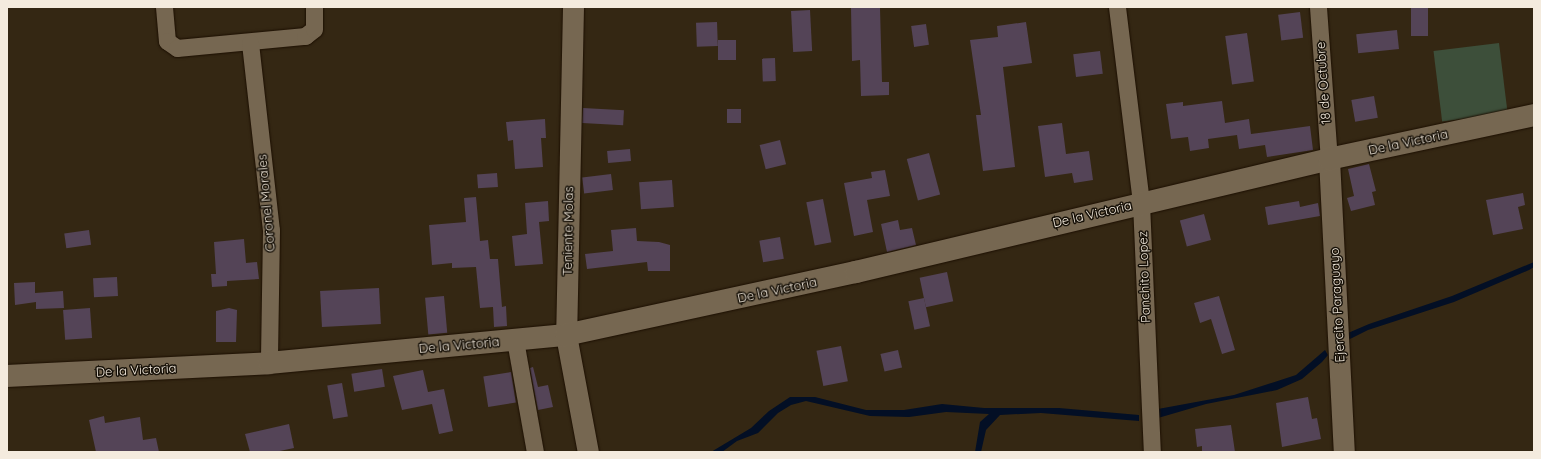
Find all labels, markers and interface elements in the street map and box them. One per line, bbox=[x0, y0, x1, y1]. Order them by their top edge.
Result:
street label: 18 de Octubre bbox=[1312, 41, 1334, 125]
street label: De la Victoria bbox=[1367, 126, 1449, 158]
street label: Coronel Morales bbox=[254, 154, 278, 252]
street label: Teniente Molas bbox=[559, 186, 577, 276]
street label: De la Victoria bbox=[1051, 197, 1133, 231]
street label: Panchito Lopez bbox=[1135, 231, 1153, 323]
street label: Ejercito Paraguayo bbox=[1326, 247, 1348, 363]
street label: De la Victoria bbox=[736, 274, 818, 306]
street label: De la Victoria bbox=[418, 334, 500, 356]
street label: De la Victoria bbox=[95, 360, 177, 380]

